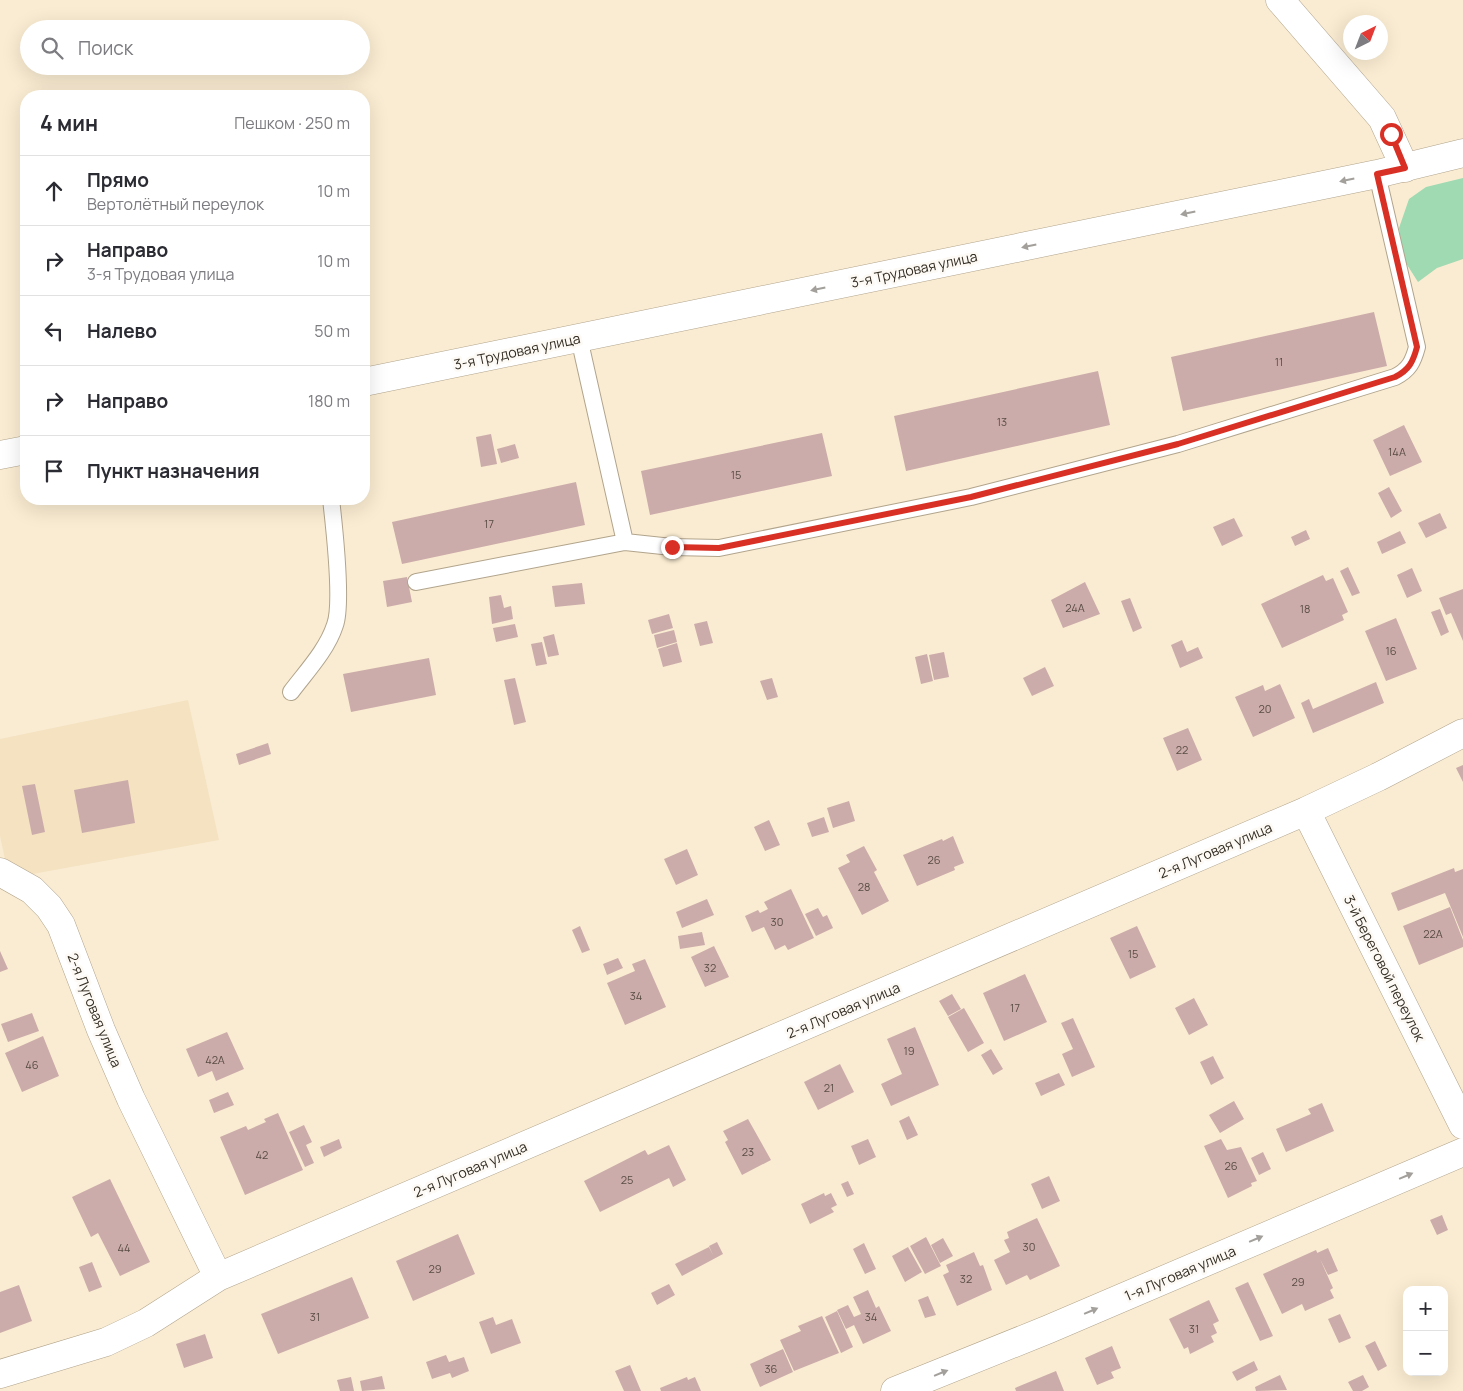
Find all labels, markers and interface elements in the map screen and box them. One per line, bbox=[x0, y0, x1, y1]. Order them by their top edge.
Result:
north arrow bbox=[1343, 15, 1388, 60]
search box bbox=[20, 20, 370, 75]
icon: search bbox=[38, 34, 66, 62]
text: Поиск bbox=[78, 35, 133, 61]
text: 4 мин bbox=[40, 109, 98, 137]
text: Пешком · 250 m bbox=[234, 112, 350, 134]
route start bbox=[1380, 123, 1403, 146]
text: Прямо bbox=[87, 167, 149, 193]
one-way arrow bbox=[1340, 176, 1355, 184]
icon: ahead bbox=[40, 177, 68, 205]
text: 10 m bbox=[317, 180, 350, 202]
text: Вертолётный переулок bbox=[87, 193, 264, 215]
one-way arrow bbox=[1180, 209, 1196, 217]
text: Направо bbox=[87, 237, 168, 263]
one-way arrow bbox=[1021, 242, 1037, 250]
street label: 3-я Трудовая улица bbox=[849, 246, 979, 292]
icon: right bbox=[40, 247, 68, 275]
text: 10 m bbox=[317, 250, 350, 272]
text: 3-я Трудовая улица bbox=[87, 263, 234, 285]
one-way arrow bbox=[811, 285, 826, 293]
icon: left bbox=[40, 317, 68, 345]
text: Налево bbox=[87, 318, 157, 344]
text: 50 m bbox=[314, 320, 350, 342]
street label: 3-я Трудовая улица bbox=[452, 328, 582, 374]
house number: 11 bbox=[1275, 354, 1283, 369]
icon: right bbox=[40, 387, 68, 415]
text: Направо bbox=[87, 388, 168, 414]
text: 180 m bbox=[308, 390, 350, 412]
house number: 13 bbox=[997, 414, 1007, 429]
house number: 14А bbox=[1388, 444, 1406, 459]
icon: arrive bbox=[40, 457, 68, 485]
text: Пункт назначения bbox=[87, 458, 260, 484]
house number: 15 bbox=[731, 467, 741, 482]
house number: 17 bbox=[484, 516, 494, 531]
route end bbox=[661, 536, 684, 559]
house number: 24А bbox=[1065, 600, 1085, 615]
house number: 18 bbox=[1300, 601, 1310, 616]
house number: 16 bbox=[1385, 643, 1397, 658]
house number: 20 bbox=[1259, 701, 1271, 716]
house number: 22 bbox=[1176, 742, 1188, 757]
street label: 2-я Луговая улица bbox=[1155, 817, 1275, 883]
house number: 26 bbox=[927, 852, 941, 867]
house number: 28 bbox=[858, 879, 870, 894]
street label: 3-й Береговой переулок bbox=[1340, 892, 1431, 1045]
house number: 30 bbox=[771, 914, 783, 929]
house number: 22А bbox=[1423, 926, 1443, 941]
house number: 15 bbox=[1128, 946, 1138, 961]
street label: 2-я Луговая улица bbox=[63, 950, 127, 1070]
house number: 32 bbox=[704, 960, 716, 975]
street label: 2-я Луговая улица bbox=[783, 977, 903, 1043]
house number: 34 bbox=[630, 988, 642, 1003]
house number: 17 bbox=[1010, 1000, 1020, 1015]
house number: 19 bbox=[903, 1043, 915, 1058]
house number: 42А bbox=[205, 1052, 225, 1067]
house number: 46 bbox=[25, 1057, 39, 1072]
house number: 21 bbox=[824, 1080, 834, 1095]
street label: 2-я Луговая улица bbox=[410, 1136, 530, 1202]
house number: 23 bbox=[742, 1144, 754, 1159]
house number: 42 bbox=[256, 1147, 268, 1162]
house number: 26 bbox=[1224, 1158, 1238, 1173]
house number: 25 bbox=[621, 1172, 633, 1187]
one-way arrow bbox=[1399, 1172, 1413, 1180]
one-way arrow bbox=[1249, 1235, 1263, 1243]
house number: 30 bbox=[1023, 1239, 1035, 1254]
house number: 44 bbox=[117, 1240, 131, 1255]
street label: 1-я Луговая улица bbox=[1121, 1241, 1239, 1305]
house number: 29 bbox=[428, 1261, 442, 1276]
house number: 32 bbox=[960, 1271, 972, 1286]
house number: 29 bbox=[1291, 1274, 1305, 1289]
map controls bbox=[1403, 1286, 1448, 1376]
button: + bbox=[1403, 1286, 1448, 1331]
one-way arrow bbox=[1084, 1307, 1098, 1315]
house number: 31 bbox=[310, 1309, 320, 1324]
house number: 34 bbox=[865, 1309, 877, 1324]
house number: 31 bbox=[1189, 1321, 1199, 1336]
button: − bbox=[1403, 1331, 1448, 1376]
house number: 36 bbox=[765, 1361, 778, 1376]
one-way arrow bbox=[933, 1369, 948, 1376]

